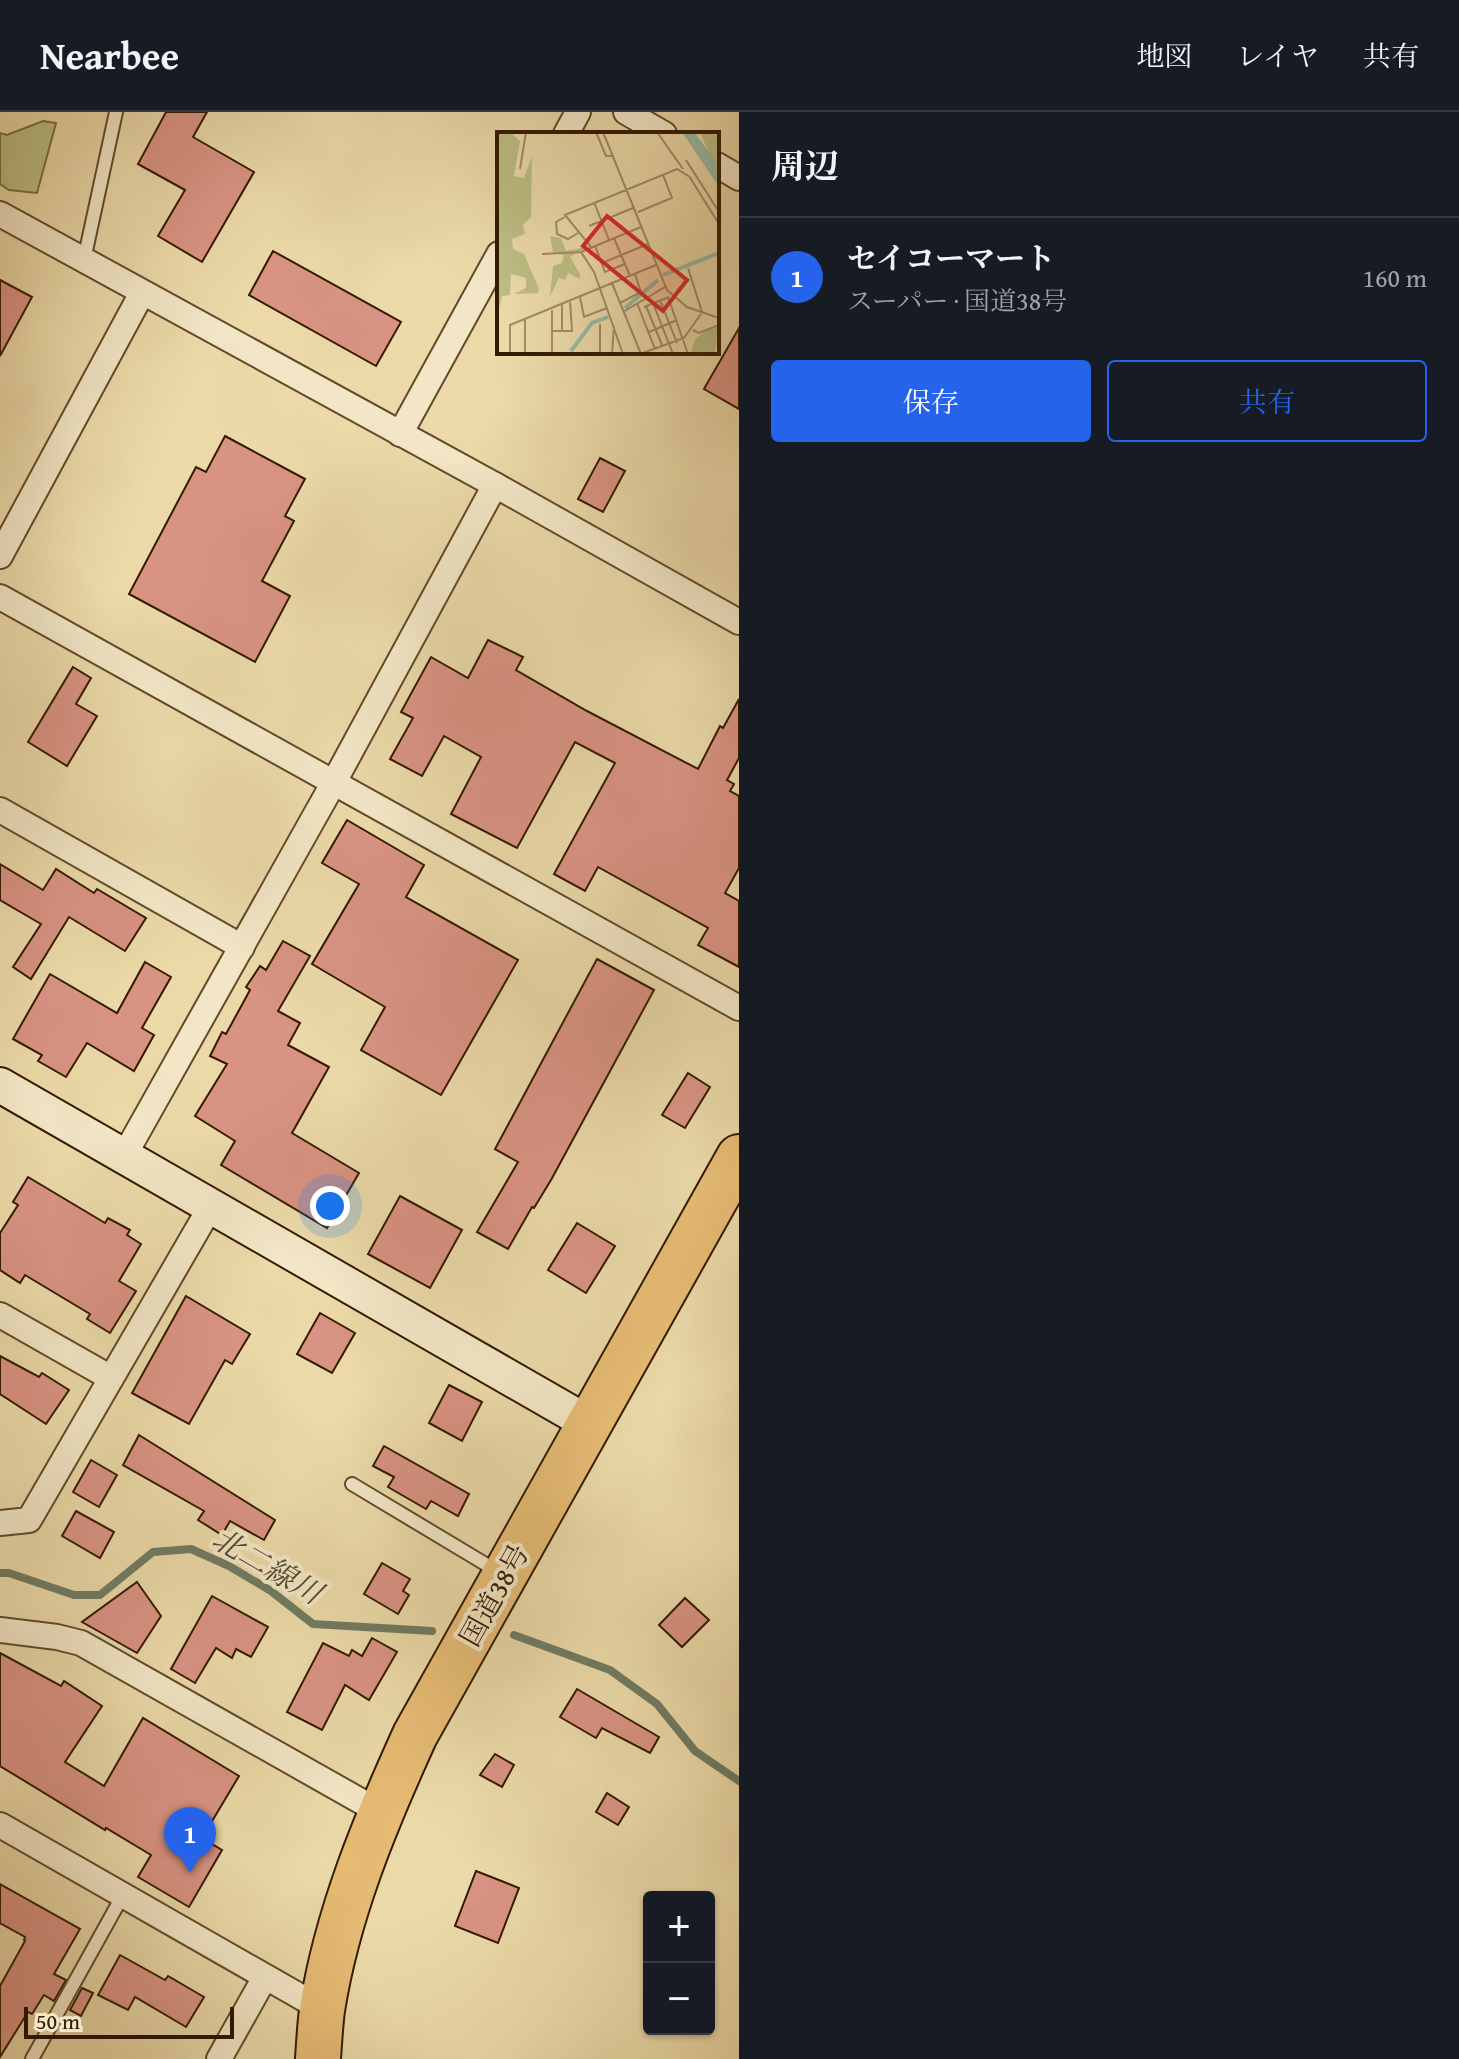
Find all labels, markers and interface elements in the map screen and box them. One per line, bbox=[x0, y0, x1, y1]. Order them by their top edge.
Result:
text: Nearbee bbox=[40, 27, 179, 83]
text: 地図 bbox=[1136, 35, 1192, 76]
text: レイヤ bbox=[1236, 35, 1319, 76]
text: 共有 bbox=[1363, 35, 1419, 76]
inset map bbox=[497, 132, 719, 354]
text: 周辺 bbox=[771, 141, 839, 190]
text: セイコーマート bbox=[847, 236, 1055, 280]
text: 1 bbox=[790, 258, 804, 297]
text: 160 m bbox=[1362, 258, 1427, 297]
text: スーパー · 国道38号 bbox=[847, 281, 1067, 320]
button: 保存 bbox=[771, 360, 1091, 442]
button: 共有 bbox=[1107, 360, 1427, 442]
your location bbox=[310, 1186, 350, 1226]
water label: 北二線川 bbox=[205, 1516, 333, 1616]
street label: 国道38号 bbox=[449, 1536, 538, 1653]
pin: 1 bbox=[164, 1807, 216, 1873]
map controls bbox=[643, 1891, 715, 2035]
button: + bbox=[643, 1891, 715, 1963]
button: − bbox=[643, 1963, 715, 2035]
scale bar bbox=[24, 2003, 234, 2039]
text: 50 m bbox=[36, 2005, 80, 2037]

